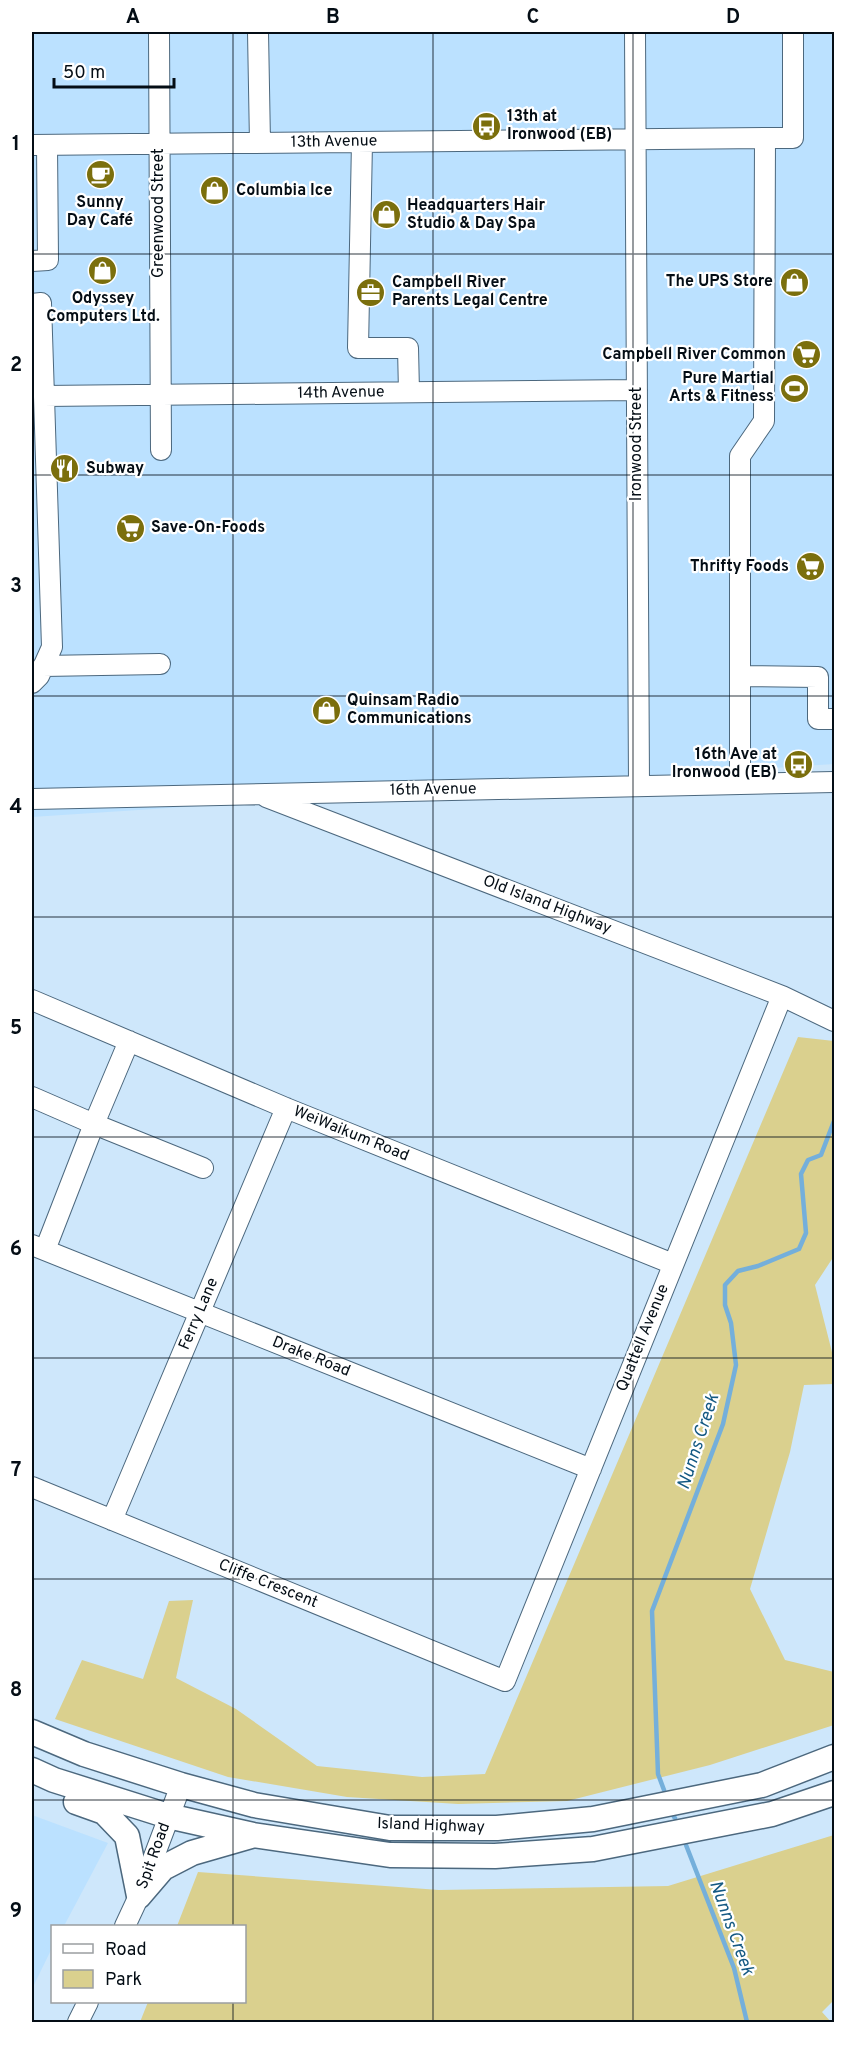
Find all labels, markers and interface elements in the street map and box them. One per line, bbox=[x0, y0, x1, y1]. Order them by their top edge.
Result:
text: A bbox=[126, 5, 140, 31]
text: B bbox=[326, 5, 340, 31]
text: C bbox=[527, 5, 539, 31]
text: D bbox=[726, 5, 740, 31]
scale bar bbox=[54, 51, 174, 89]
text: 50 m bbox=[63, 62, 105, 85]
place label: 13th at Ironwood (EB) bbox=[507, 107, 612, 145]
bus stop icon: 13th at Ironwood (EB) bbox=[470, 110, 502, 142]
street label: 13th Avenue bbox=[291, 131, 377, 153]
text: 1 bbox=[12, 132, 20, 158]
street label: Greenwood Street bbox=[149, 148, 169, 278]
cafe icon: Sunny Day Café bbox=[84, 159, 116, 191]
shop icon: Columbia Ice bbox=[199, 175, 231, 207]
place label: Columbia Ice bbox=[236, 181, 332, 201]
place label: Sunny Day Café bbox=[67, 193, 133, 231]
place label: Headquarters Hair Studio & Day Spa bbox=[407, 196, 546, 234]
shop icon: Headquarters Hair Studio & Day Spa bbox=[370, 199, 402, 231]
shop icon: Odyssey Computers Ltd. bbox=[87, 255, 119, 287]
shop icon: The UPS Store bbox=[778, 266, 810, 298]
place label: The UPS Store bbox=[666, 272, 773, 292]
place label: Campbell River Parents Legal Centre bbox=[392, 273, 548, 311]
office icon: Campbell River Parents Legal Centre bbox=[355, 276, 387, 308]
place label: Odyssey Computers Ltd. bbox=[46, 289, 160, 327]
supermarket icon: Campbell River Common bbox=[791, 339, 823, 371]
place label: Campbell River Common bbox=[602, 345, 786, 365]
text: 2 bbox=[10, 353, 22, 379]
place label: Pure Martial Arts & Fitness bbox=[669, 369, 774, 407]
sports icon: Pure Martial Arts & Fitness bbox=[779, 372, 811, 404]
street label: 14th Avenue bbox=[297, 382, 385, 404]
street label: Ironwood Street bbox=[627, 387, 647, 501]
restaurant icon: Subway bbox=[49, 453, 81, 485]
place label: Subway bbox=[86, 459, 144, 479]
supermarket icon: Save-On-Foods bbox=[114, 512, 146, 544]
place label: Save-On-Foods bbox=[151, 518, 265, 538]
supermarket icon: Thrifty Foods bbox=[794, 551, 826, 583]
place label: Thrifty Foods bbox=[690, 557, 789, 577]
text: 3 bbox=[10, 574, 22, 600]
place label: Quinsam Radio Communications bbox=[347, 691, 472, 729]
shop icon: Quinsam Radio Communications bbox=[310, 694, 342, 726]
place label: 16th Ave at Ironwood (EB) bbox=[672, 745, 777, 783]
bus stop icon: 16th Ave at Ironwood (EB) bbox=[782, 748, 814, 780]
street label: 16th Avenue bbox=[389, 779, 477, 801]
text: 4 bbox=[10, 795, 22, 821]
street label: Old Island Highway bbox=[480, 871, 614, 939]
text: 5 bbox=[10, 1016, 22, 1042]
street label: WeiWaikum Road bbox=[290, 1102, 412, 1166]
text: 6 bbox=[10, 1237, 22, 1263]
street label: Ferry Lane bbox=[175, 1275, 223, 1353]
street label: Quattell Avenue bbox=[612, 1281, 674, 1395]
street label: Drake Road bbox=[269, 1332, 353, 1382]
water label: Nunns Creek bbox=[673, 1390, 726, 1493]
text: 7 bbox=[11, 1458, 21, 1484]
street label: Cliffe Crescent bbox=[215, 1555, 321, 1613]
text: 8 bbox=[10, 1678, 22, 1704]
street label: Island Highway bbox=[377, 1814, 485, 1838]
street label: Spit Road bbox=[133, 1820, 175, 1892]
water label: Nunns Creek bbox=[703, 1877, 759, 1979]
text: 9 bbox=[10, 1899, 22, 1925]
legend bbox=[51, 1925, 246, 2003]
text: Road bbox=[105, 1939, 147, 1962]
text: Park bbox=[105, 1969, 142, 1992]

